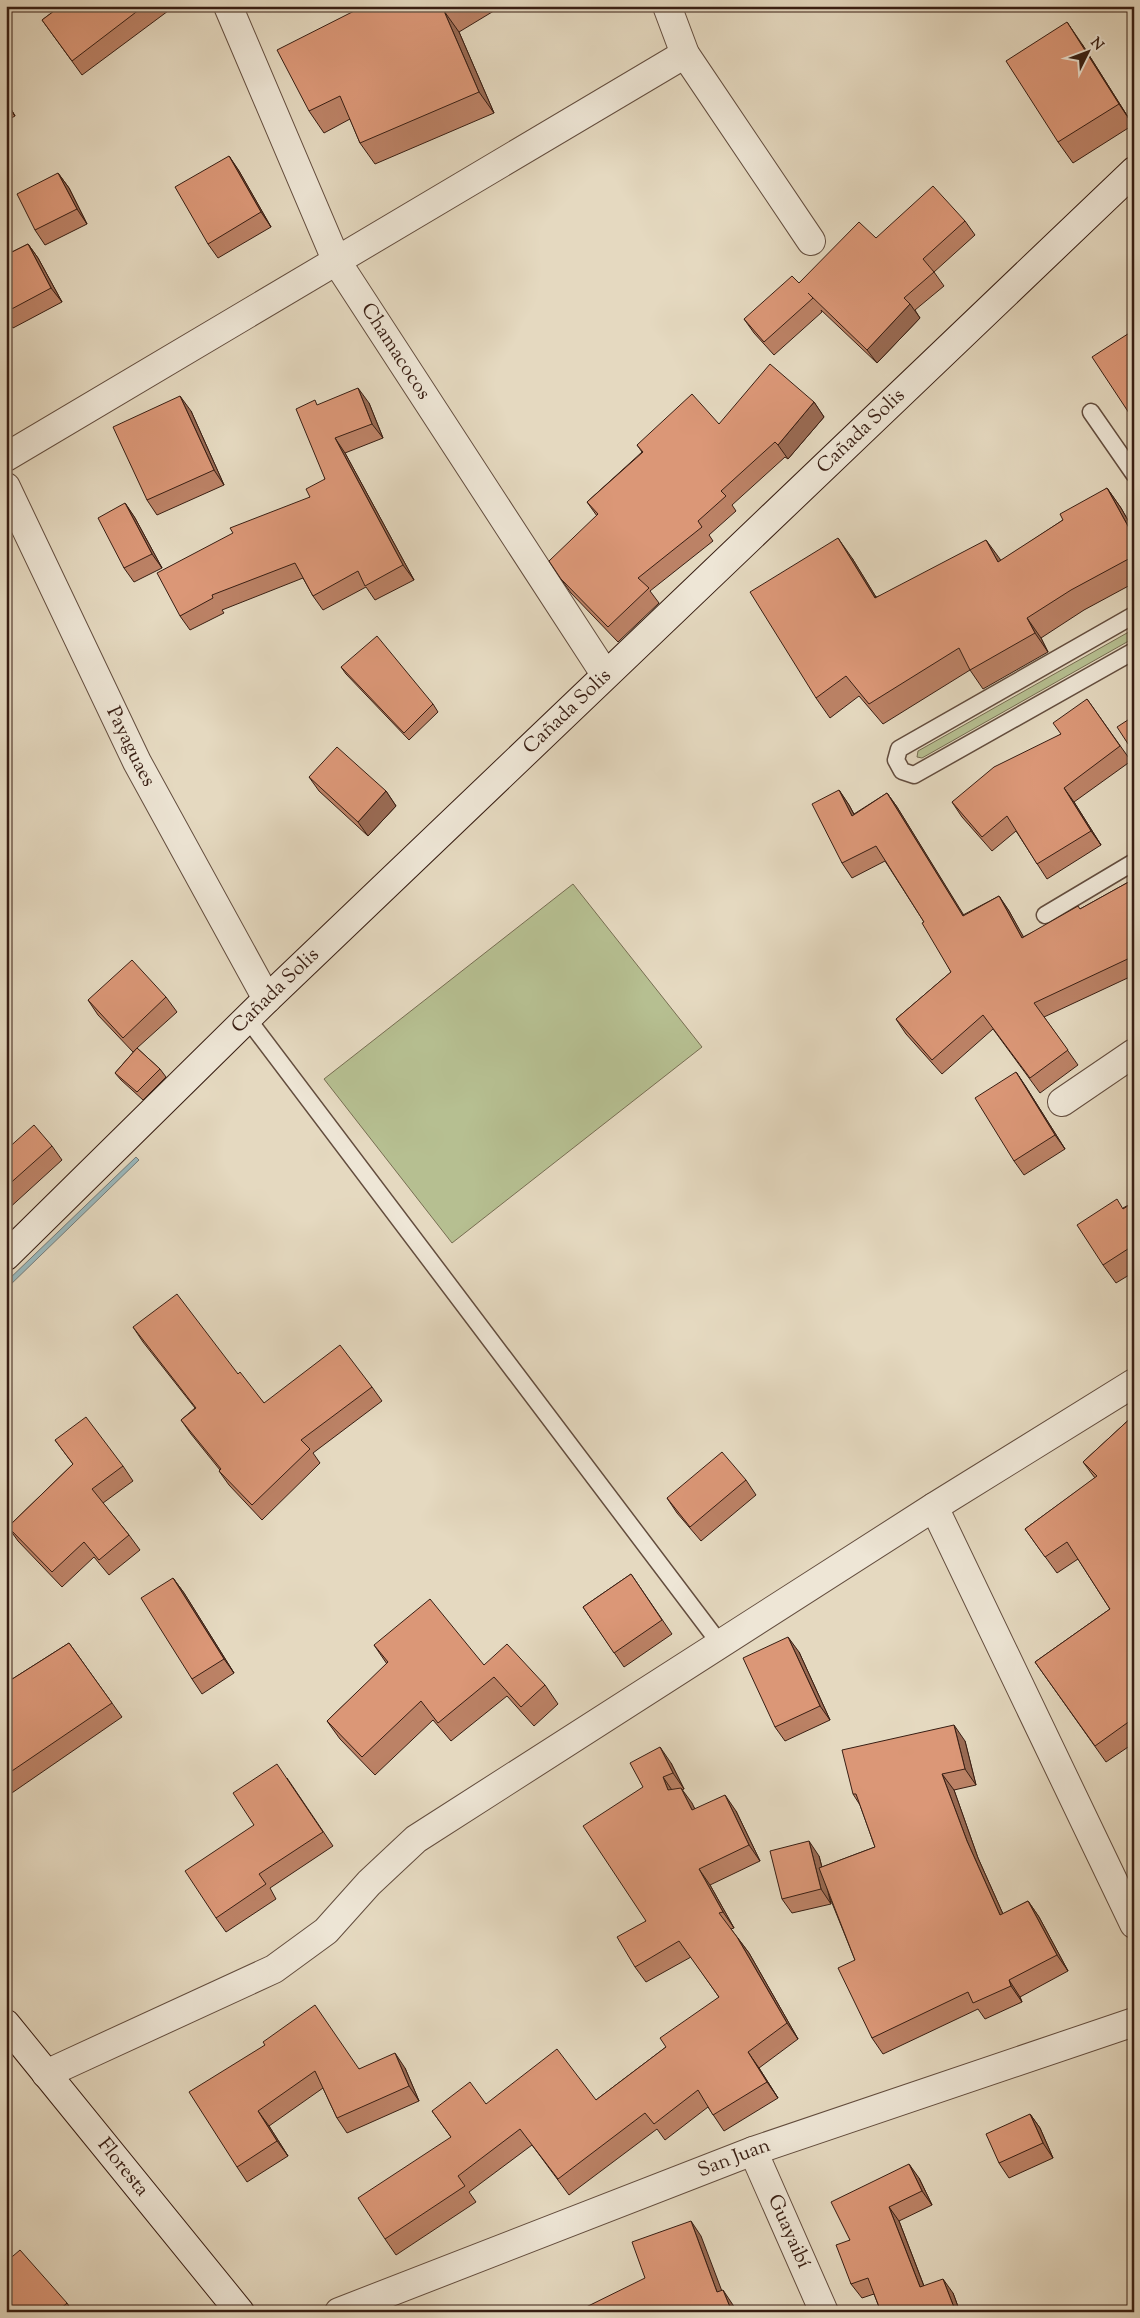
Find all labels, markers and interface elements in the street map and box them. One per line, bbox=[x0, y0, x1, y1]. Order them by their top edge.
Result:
north arrow bbox=[1062, 28, 1112, 78]
text: N bbox=[1085, 34, 1107, 55]
street label: Chamacocos bbox=[353, 297, 438, 406]
street label: Cañada Solis bbox=[811, 382, 912, 481]
street label: Cañada Solis bbox=[517, 662, 618, 761]
street label: Payaguaes bbox=[98, 702, 163, 792]
street label: Cañada Solis bbox=[225, 941, 326, 1041]
street label: Floresta bbox=[90, 2132, 155, 2203]
street label: San Juan bbox=[694, 2132, 775, 2186]
street label: Guayaibí bbox=[759, 2190, 818, 2273]

